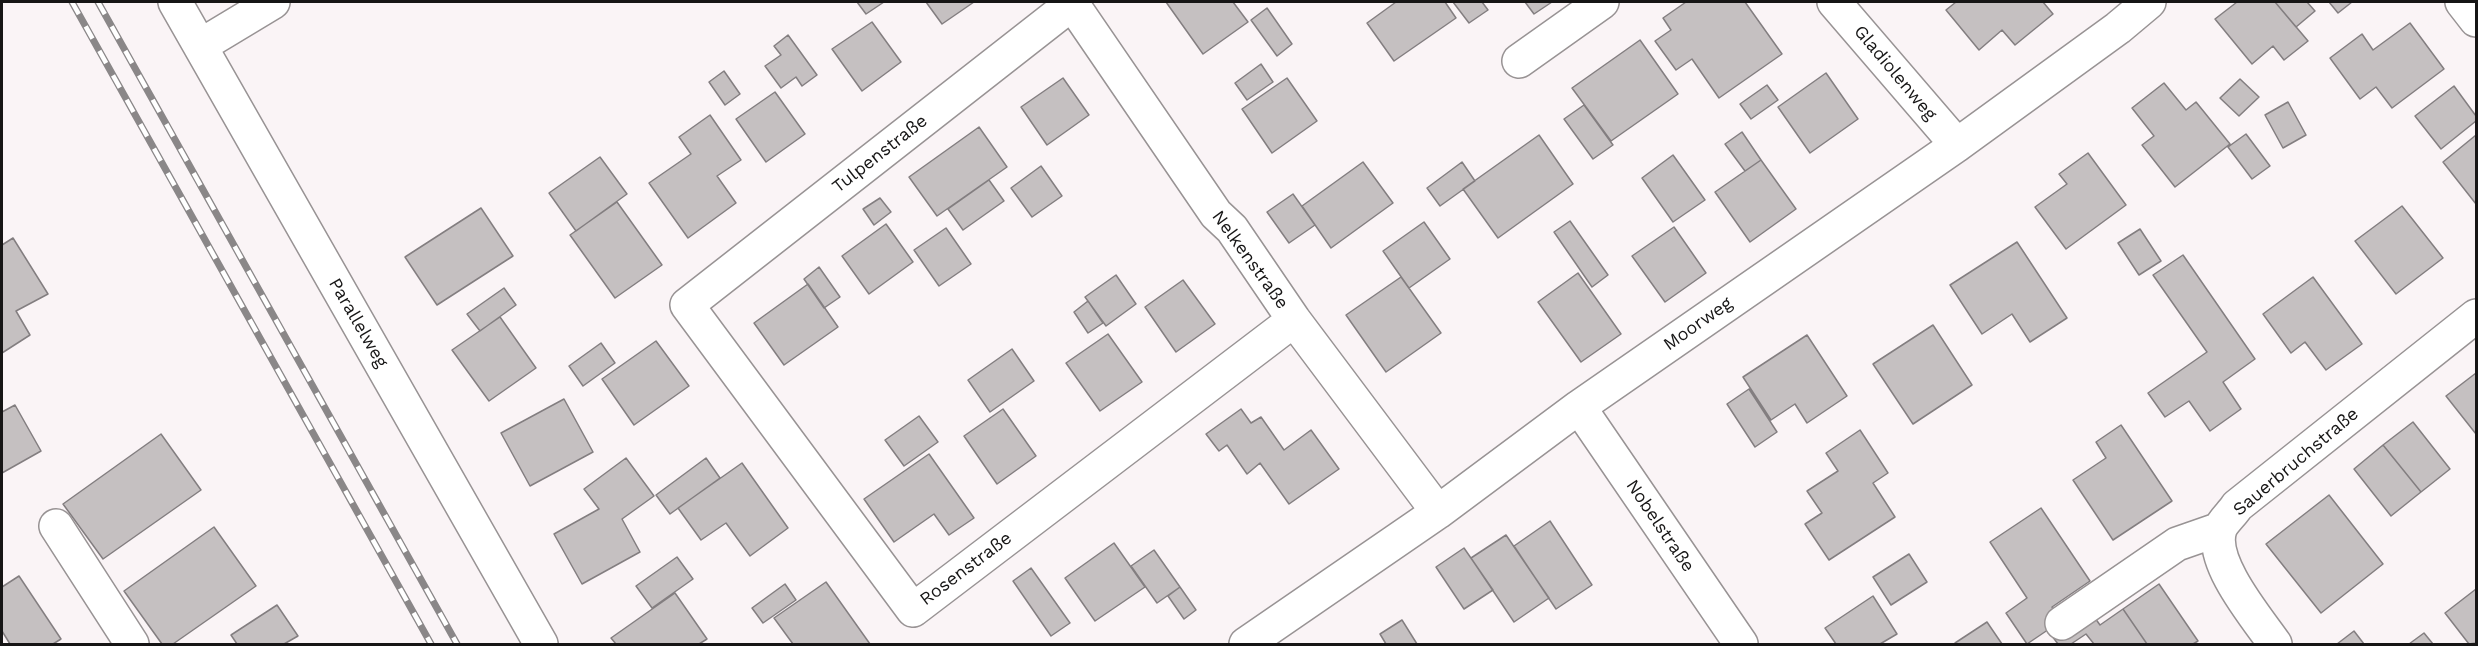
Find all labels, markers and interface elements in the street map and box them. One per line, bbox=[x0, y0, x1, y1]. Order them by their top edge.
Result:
street label: Gladiolenweg bbox=[1849, 21, 1941, 125]
street label: Tulpenstraße bbox=[828, 110, 932, 198]
street label: Nelkenstraße bbox=[1207, 207, 1293, 313]
street label: Parallelweg bbox=[324, 274, 392, 372]
street label: Moorweg bbox=[1659, 293, 1737, 355]
street label: Sauerbruchstraße bbox=[2229, 403, 2363, 521]
street label: Nobelstraße bbox=[1621, 476, 1699, 576]
street label: Rosenstraße bbox=[916, 527, 1016, 611]

